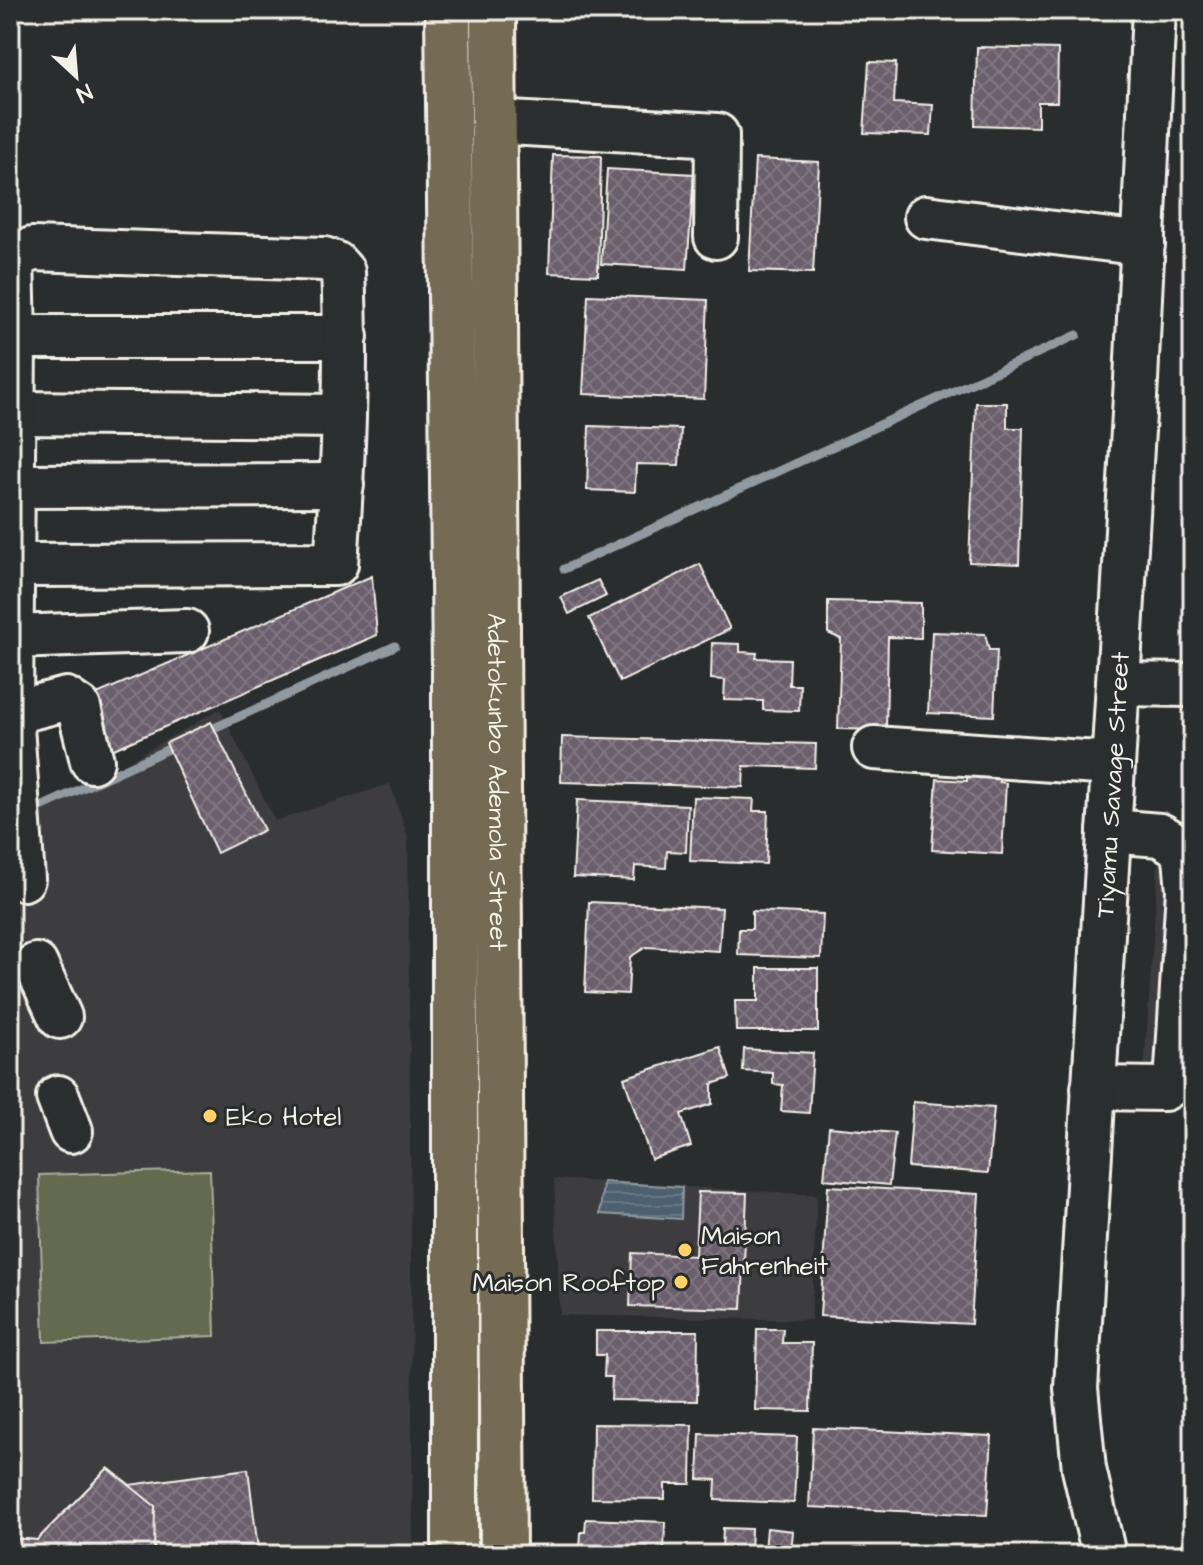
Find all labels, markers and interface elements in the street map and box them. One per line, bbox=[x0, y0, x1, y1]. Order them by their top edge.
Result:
north arrow bbox=[36, 36, 116, 116]
text: N bbox=[71, 76, 97, 110]
street label: Adetokunbo Ademola Street bbox=[478, 613, 516, 952]
street label: Tiyamu Savage Street bbox=[1087, 650, 1139, 919]
place label: Eko Hotel bbox=[226, 1099, 341, 1135]
marker: Eko Hotel bbox=[201, 1107, 219, 1125]
place label: Maison Fahrenheit bbox=[701, 1218, 828, 1284]
marker: Maison Fahrenheit bbox=[676, 1241, 694, 1259]
place label: Maison Rooftop bbox=[472, 1265, 665, 1301]
marker: Maison Rooftop bbox=[672, 1273, 690, 1291]

